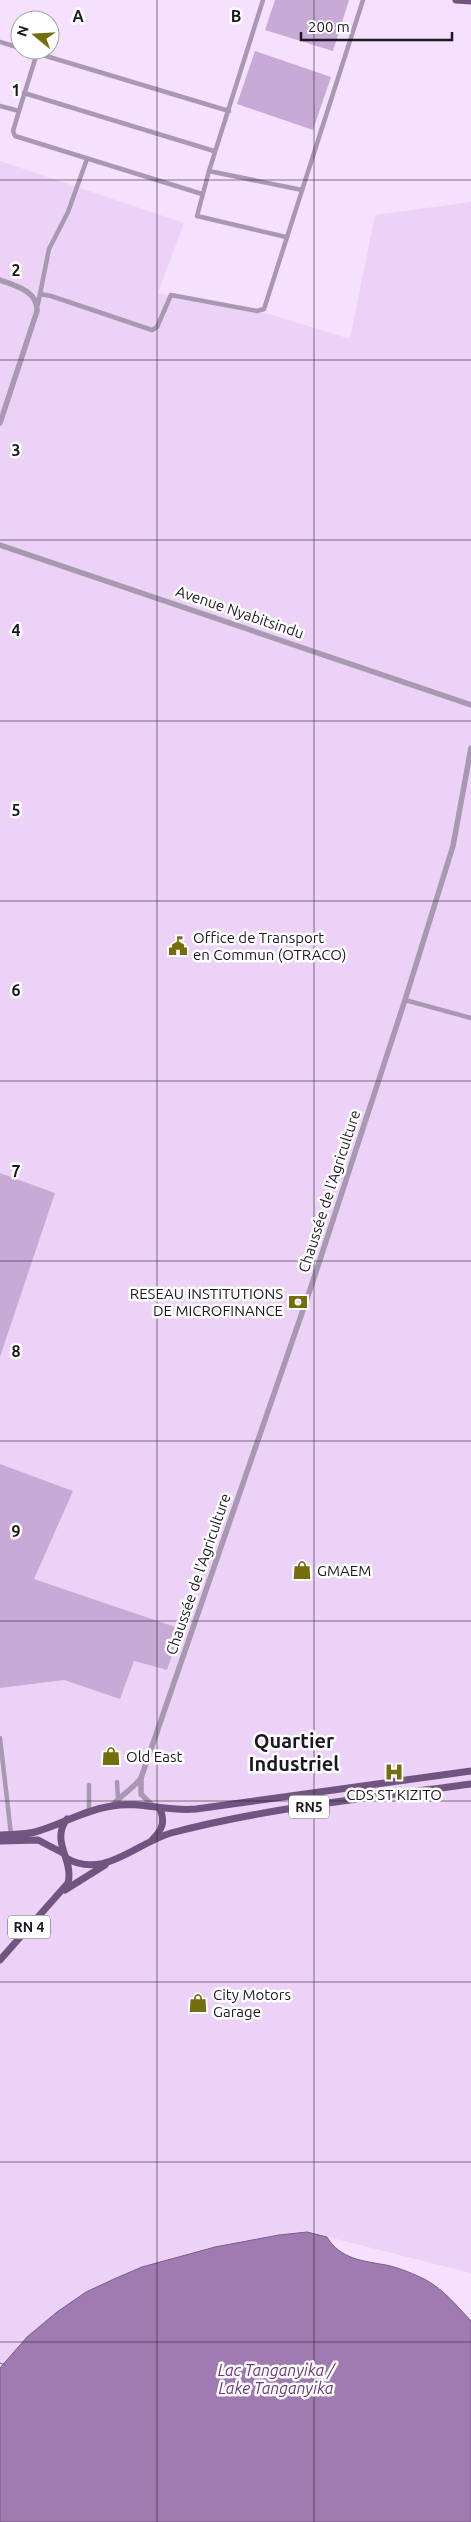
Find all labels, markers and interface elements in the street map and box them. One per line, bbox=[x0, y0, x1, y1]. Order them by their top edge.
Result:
text: A bbox=[72, 7, 84, 25]
text: B bbox=[231, 7, 241, 25]
north arrow bbox=[10, 10, 60, 60]
scale bar bbox=[301, 10, 452, 42]
text: 200 m bbox=[308, 18, 350, 35]
text: N bbox=[13, 24, 32, 38]
text: 1 bbox=[11, 81, 21, 99]
text: 2 bbox=[11, 261, 21, 279]
text: 3 bbox=[11, 441, 21, 459]
street label: Avenue Nyabitsindu bbox=[174, 582, 306, 642]
text: 4 bbox=[11, 621, 21, 639]
text: 5 bbox=[11, 801, 21, 819]
place label: Office de Transport en Commun (OTRACO) bbox=[193, 929, 346, 963]
public building icon: Office de Transport en Commun (OTRACO) bbox=[167, 935, 189, 957]
text: 6 bbox=[11, 981, 21, 999]
street label: Chaussée de l'Agriculture bbox=[295, 1108, 363, 1274]
text: 7 bbox=[11, 1162, 21, 1180]
place label: RESEAU INSTITUTIONS DE MICROFINANCE bbox=[130, 1285, 283, 1319]
bank icon: RESEAU INSTITUTIONS DE MICROFINANCE bbox=[287, 1291, 309, 1313]
text: 8 bbox=[11, 1342, 21, 1360]
street label: Chaussée de l'Agriculture bbox=[162, 1491, 234, 1657]
text: 9 bbox=[11, 1522, 21, 1540]
shop icon: GMAEM bbox=[291, 1559, 313, 1581]
place label: GMAEM bbox=[317, 1562, 371, 1579]
district label: Quartier Industriel bbox=[249, 1729, 339, 1775]
shop icon: Old East bbox=[100, 1745, 122, 1767]
place label: Old East bbox=[126, 1748, 182, 1765]
hospital icon: CDS ST KIZITO bbox=[383, 1761, 405, 1783]
place label: CDS ST KIZITO bbox=[346, 1786, 442, 1803]
road number: RN5 bbox=[289, 1795, 329, 1818]
road number: RN 4 bbox=[8, 1915, 50, 1938]
place label: City Motors Garage bbox=[213, 1986, 291, 2020]
shop icon: City Motors Garage bbox=[187, 1992, 209, 2014]
water label: Lac Tanganyika / Lake Tanganyika bbox=[218, 2361, 337, 2397]

